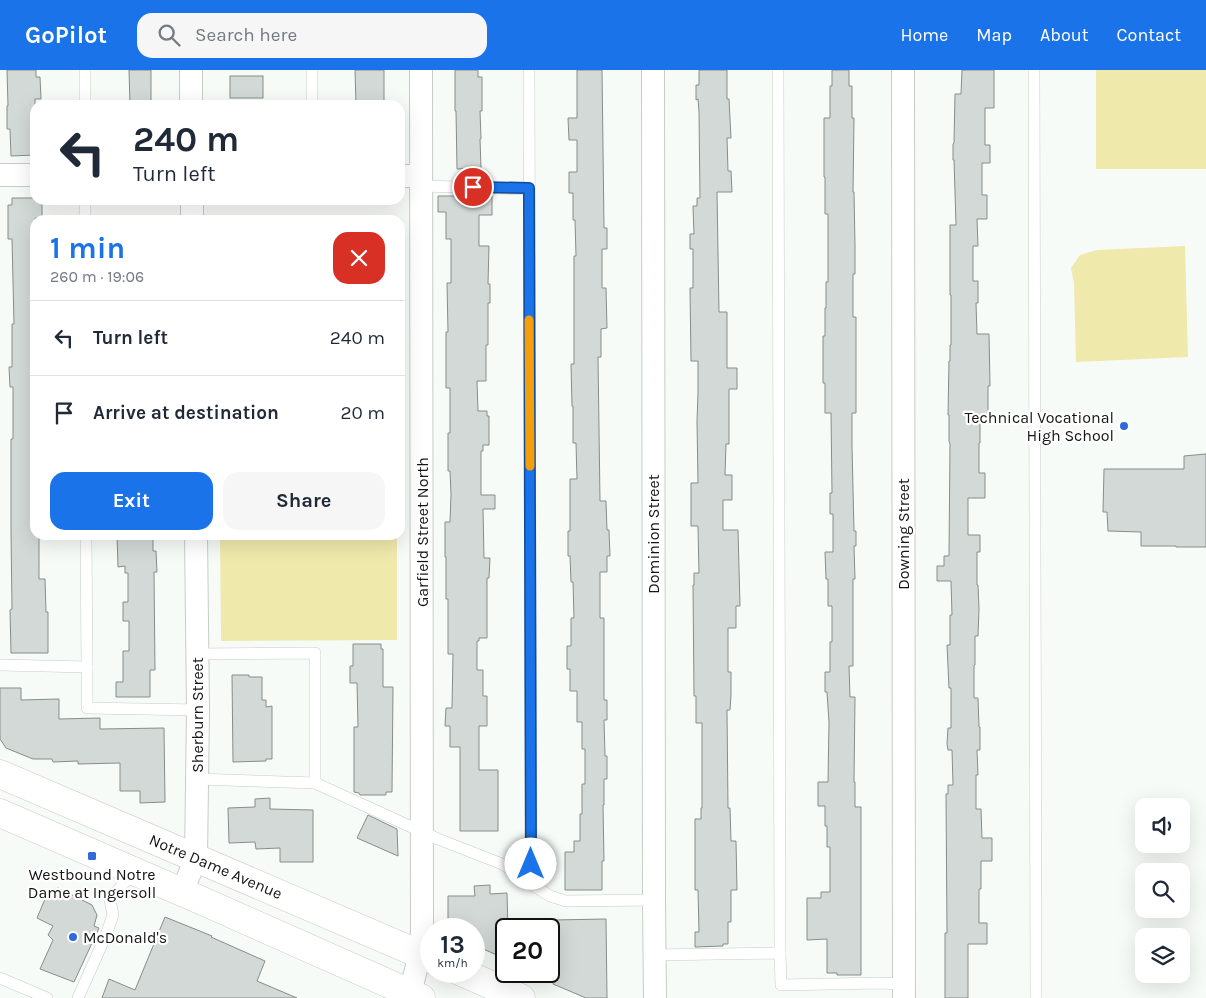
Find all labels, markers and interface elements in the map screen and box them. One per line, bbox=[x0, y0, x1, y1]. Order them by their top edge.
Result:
search box bbox=[137, 13, 487, 58]
text: GoPilot bbox=[25, 21, 107, 49]
icon: search bbox=[155, 21, 183, 49]
text: Search here bbox=[195, 24, 297, 46]
text: Home bbox=[900, 24, 948, 46]
text: Map bbox=[976, 24, 1012, 46]
text: About bbox=[1040, 24, 1089, 46]
text: Contact bbox=[1117, 24, 1181, 46]
text: 240 m bbox=[133, 119, 239, 160]
icon: left bbox=[50, 120, 115, 185]
text: Turn left bbox=[133, 161, 216, 187]
pin bbox=[452, 166, 494, 208]
icon: arrive bbox=[459, 173, 487, 201]
text: 1 min bbox=[50, 230, 125, 266]
button: close bbox=[333, 232, 385, 284]
text: 260 m · 19:06 bbox=[50, 267, 144, 286]
icon: left bbox=[50, 324, 78, 352]
text: Turn left bbox=[93, 327, 168, 349]
text: 240 m bbox=[330, 327, 385, 349]
icon: arrive bbox=[50, 399, 78, 427]
text: Arrive at destination bbox=[93, 402, 279, 424]
text: 20 m bbox=[340, 402, 385, 424]
place label: Technical Vocational High School bbox=[965, 408, 1114, 445]
marker: Technical Vocational High School bbox=[1118, 420, 1130, 432]
street label: Garfield Street North bbox=[413, 457, 432, 607]
button: Exit bbox=[50, 472, 213, 530]
button: Share bbox=[223, 472, 385, 530]
street label: Dominion Street bbox=[644, 474, 663, 594]
street label: Downing Street bbox=[894, 478, 913, 590]
street label: Sherburn Street bbox=[188, 657, 207, 773]
map controls bbox=[1135, 798, 1190, 983]
button: sound bbox=[1135, 798, 1190, 853]
street label: Notre Dame Avenue bbox=[146, 830, 285, 903]
position arrow bbox=[504, 837, 556, 889]
marker: Westbound Notre Dame at Ingersoll bbox=[86, 850, 98, 862]
button: search bbox=[1135, 863, 1190, 918]
place label: Westbound Notre Dame at Ingersoll bbox=[28, 865, 156, 902]
speed limit sign: 20 bbox=[495, 918, 560, 983]
place label: McDonald's bbox=[83, 928, 167, 947]
button: layers bbox=[1135, 928, 1190, 983]
text: 13 bbox=[440, 930, 465, 959]
marker: McDonald's bbox=[67, 931, 79, 943]
text: km/h bbox=[437, 956, 468, 970]

